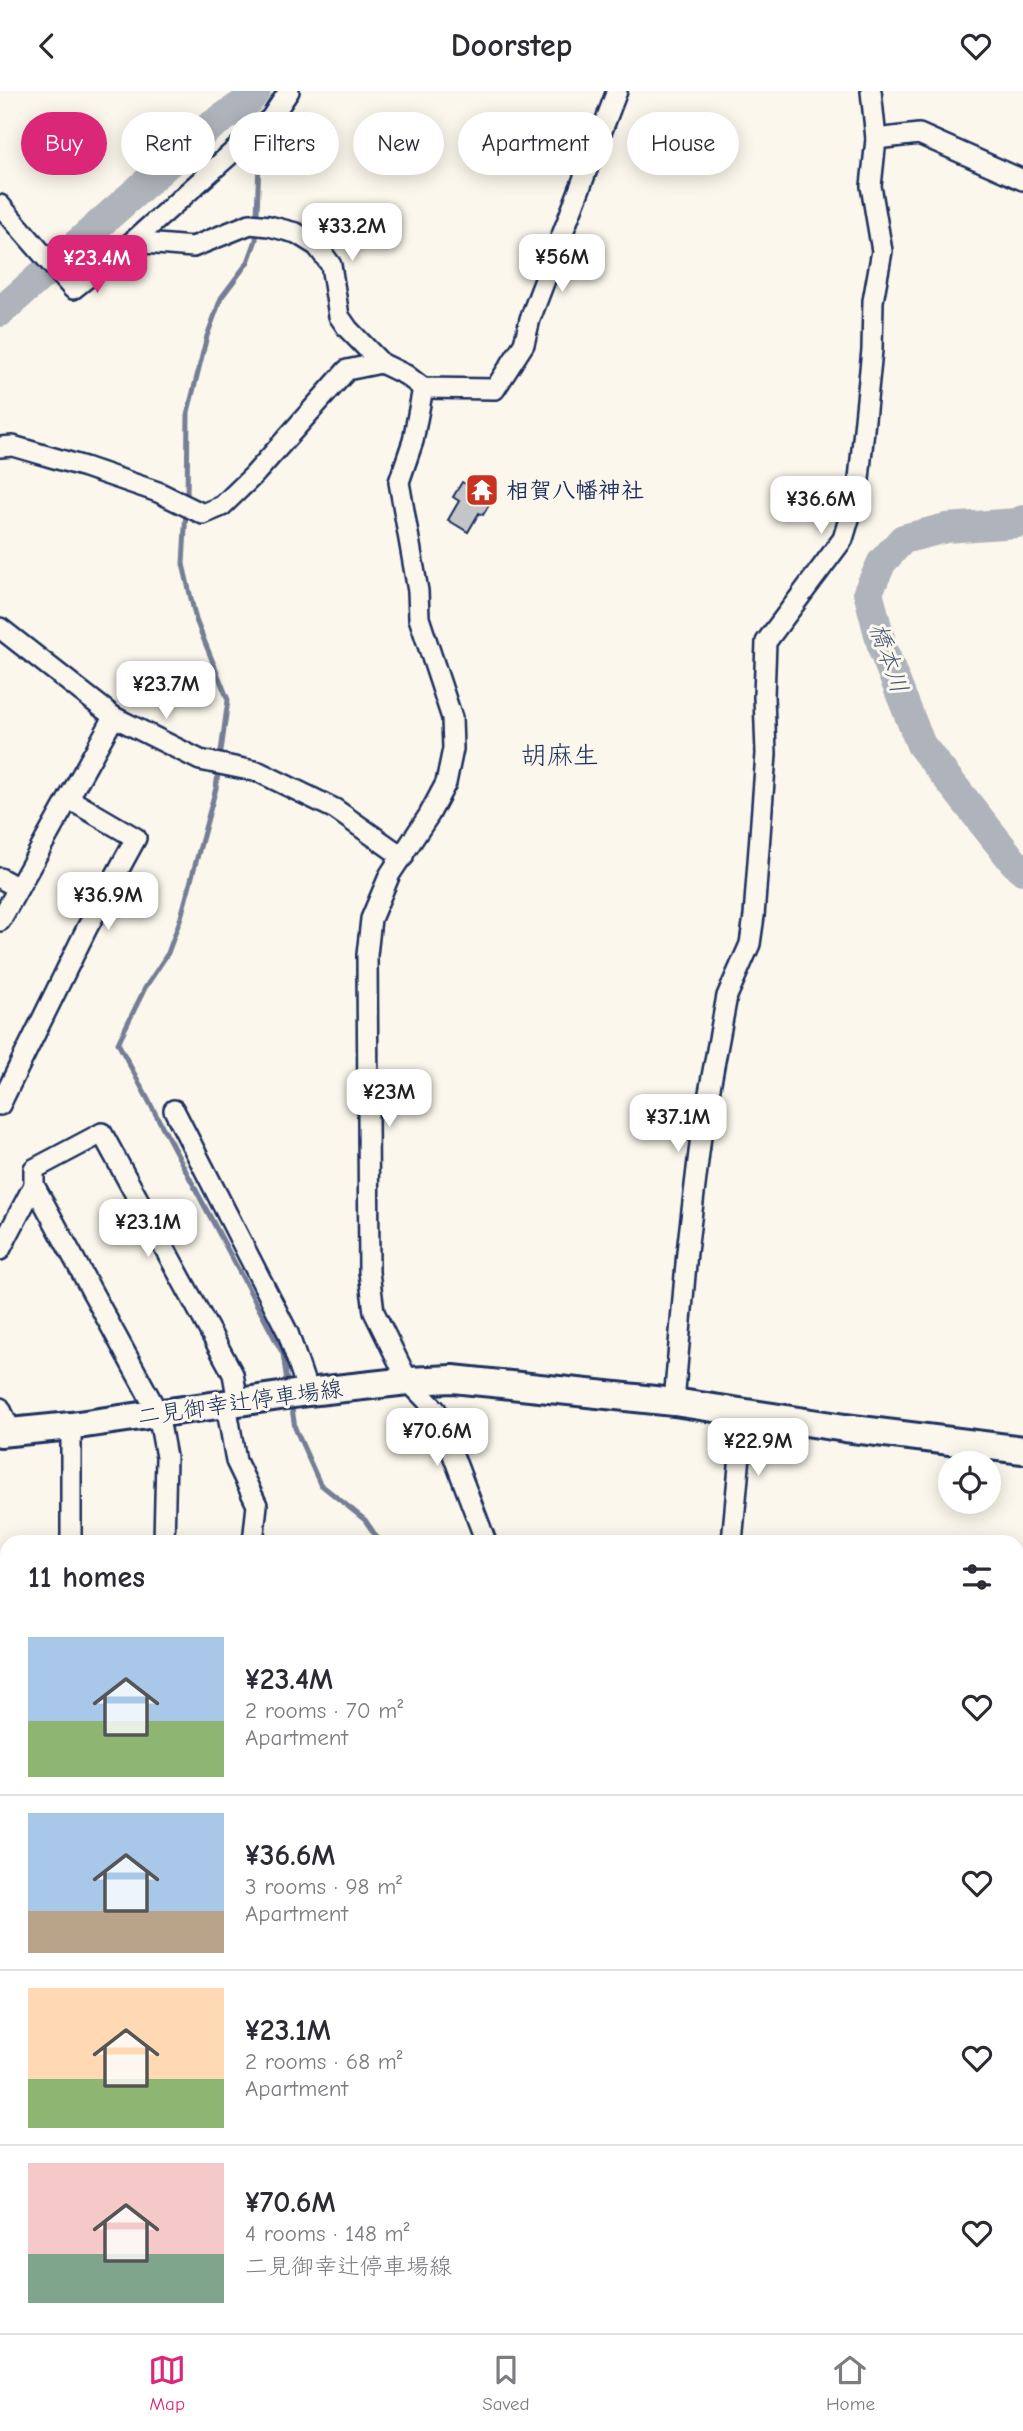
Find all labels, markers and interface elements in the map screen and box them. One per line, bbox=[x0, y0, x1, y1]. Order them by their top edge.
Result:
icon: back bbox=[28, 27, 66, 65]
text: Doorstep bbox=[451, 27, 572, 64]
icon: heart bbox=[957, 27, 995, 65]
chip: Buy bbox=[21, 112, 107, 175]
chip: Rent bbox=[121, 112, 215, 175]
chip: Filters bbox=[229, 112, 339, 175]
chip: New bbox=[353, 112, 444, 175]
chip: Apartment bbox=[458, 112, 613, 175]
chip: House bbox=[627, 112, 739, 175]
pin: ¥33.2M bbox=[295, 204, 409, 263]
text: ¥33.2M bbox=[318, 212, 386, 239]
pin: ¥23.4M bbox=[40, 235, 154, 295]
pin: ¥56M bbox=[521, 235, 603, 294]
text: ¥56M bbox=[535, 243, 589, 270]
text: ¥23.4M bbox=[63, 244, 131, 271]
temple icon: 相賀八幡神社 bbox=[463, 471, 501, 509]
place label: 相賀八幡神社 bbox=[506, 477, 644, 504]
pin: ¥36.6M bbox=[764, 477, 878, 536]
text: ¥36.6M bbox=[786, 485, 856, 512]
water label: 橋本川 bbox=[864, 619, 914, 697]
pin: ¥23.7M bbox=[109, 661, 223, 721]
text: ¥23.7M bbox=[132, 670, 200, 697]
district label: 胡麻生 bbox=[521, 741, 599, 771]
pin: ¥36.9M bbox=[51, 873, 165, 932]
text: ¥36.9M bbox=[73, 881, 143, 908]
pin: ¥23M bbox=[348, 1069, 430, 1129]
text: ¥23M bbox=[363, 1078, 415, 1105]
pin: ¥37.1M bbox=[621, 1095, 735, 1154]
text: ¥37.1M bbox=[646, 1103, 710, 1130]
pin: ¥23.1M bbox=[91, 1199, 205, 1259]
text: ¥23.1M bbox=[115, 1208, 181, 1235]
street label: 二見御幸辻停車場線 bbox=[136, 1375, 344, 1430]
pin: ¥70.6M bbox=[380, 1409, 494, 1468]
text: ¥70.6M bbox=[402, 1417, 472, 1444]
pin: ¥22.9M bbox=[701, 1419, 815, 1478]
text: ¥22.9M bbox=[724, 1427, 792, 1454]
map controls bbox=[938, 1451, 1001, 1514]
button: locate bbox=[938, 1451, 1001, 1514]
icon: filters bbox=[958, 1558, 996, 1596]
text: 11 homes bbox=[28, 1560, 145, 1595]
text: ¥23.4M bbox=[245, 1662, 333, 1697]
icon: home bbox=[84, 1665, 168, 1749]
icon: heart bbox=[958, 1688, 996, 1726]
text: 2 rooms · 70 m² bbox=[245, 1697, 403, 1724]
text: Apartment bbox=[245, 1724, 348, 1751]
text: ¥36.6M bbox=[245, 1838, 336, 1873]
icon: home bbox=[84, 1841, 168, 1925]
icon: heart bbox=[958, 1864, 996, 1902]
text: 3 rooms · 98 m² bbox=[245, 1873, 402, 1900]
text: Apartment bbox=[245, 1900, 348, 1927]
text: ¥23.1M bbox=[245, 2013, 331, 2048]
icon: home bbox=[84, 2016, 168, 2100]
icon: heart bbox=[958, 2039, 996, 2077]
text: 2 rooms · 68 m² bbox=[245, 2048, 403, 2075]
text: Apartment bbox=[245, 2075, 348, 2102]
text: ¥70.6M bbox=[245, 2185, 336, 2220]
icon: home bbox=[84, 2191, 168, 2275]
icon: heart bbox=[958, 2214, 996, 2252]
text: 4 rooms · 148 m² bbox=[245, 2220, 409, 2247]
text: 二見御幸辻停車場線 bbox=[245, 2253, 452, 2280]
tab: Map bbox=[148, 2351, 186, 2415]
tab: Saved bbox=[482, 2351, 530, 2415]
tab: Home bbox=[826, 2351, 875, 2415]

